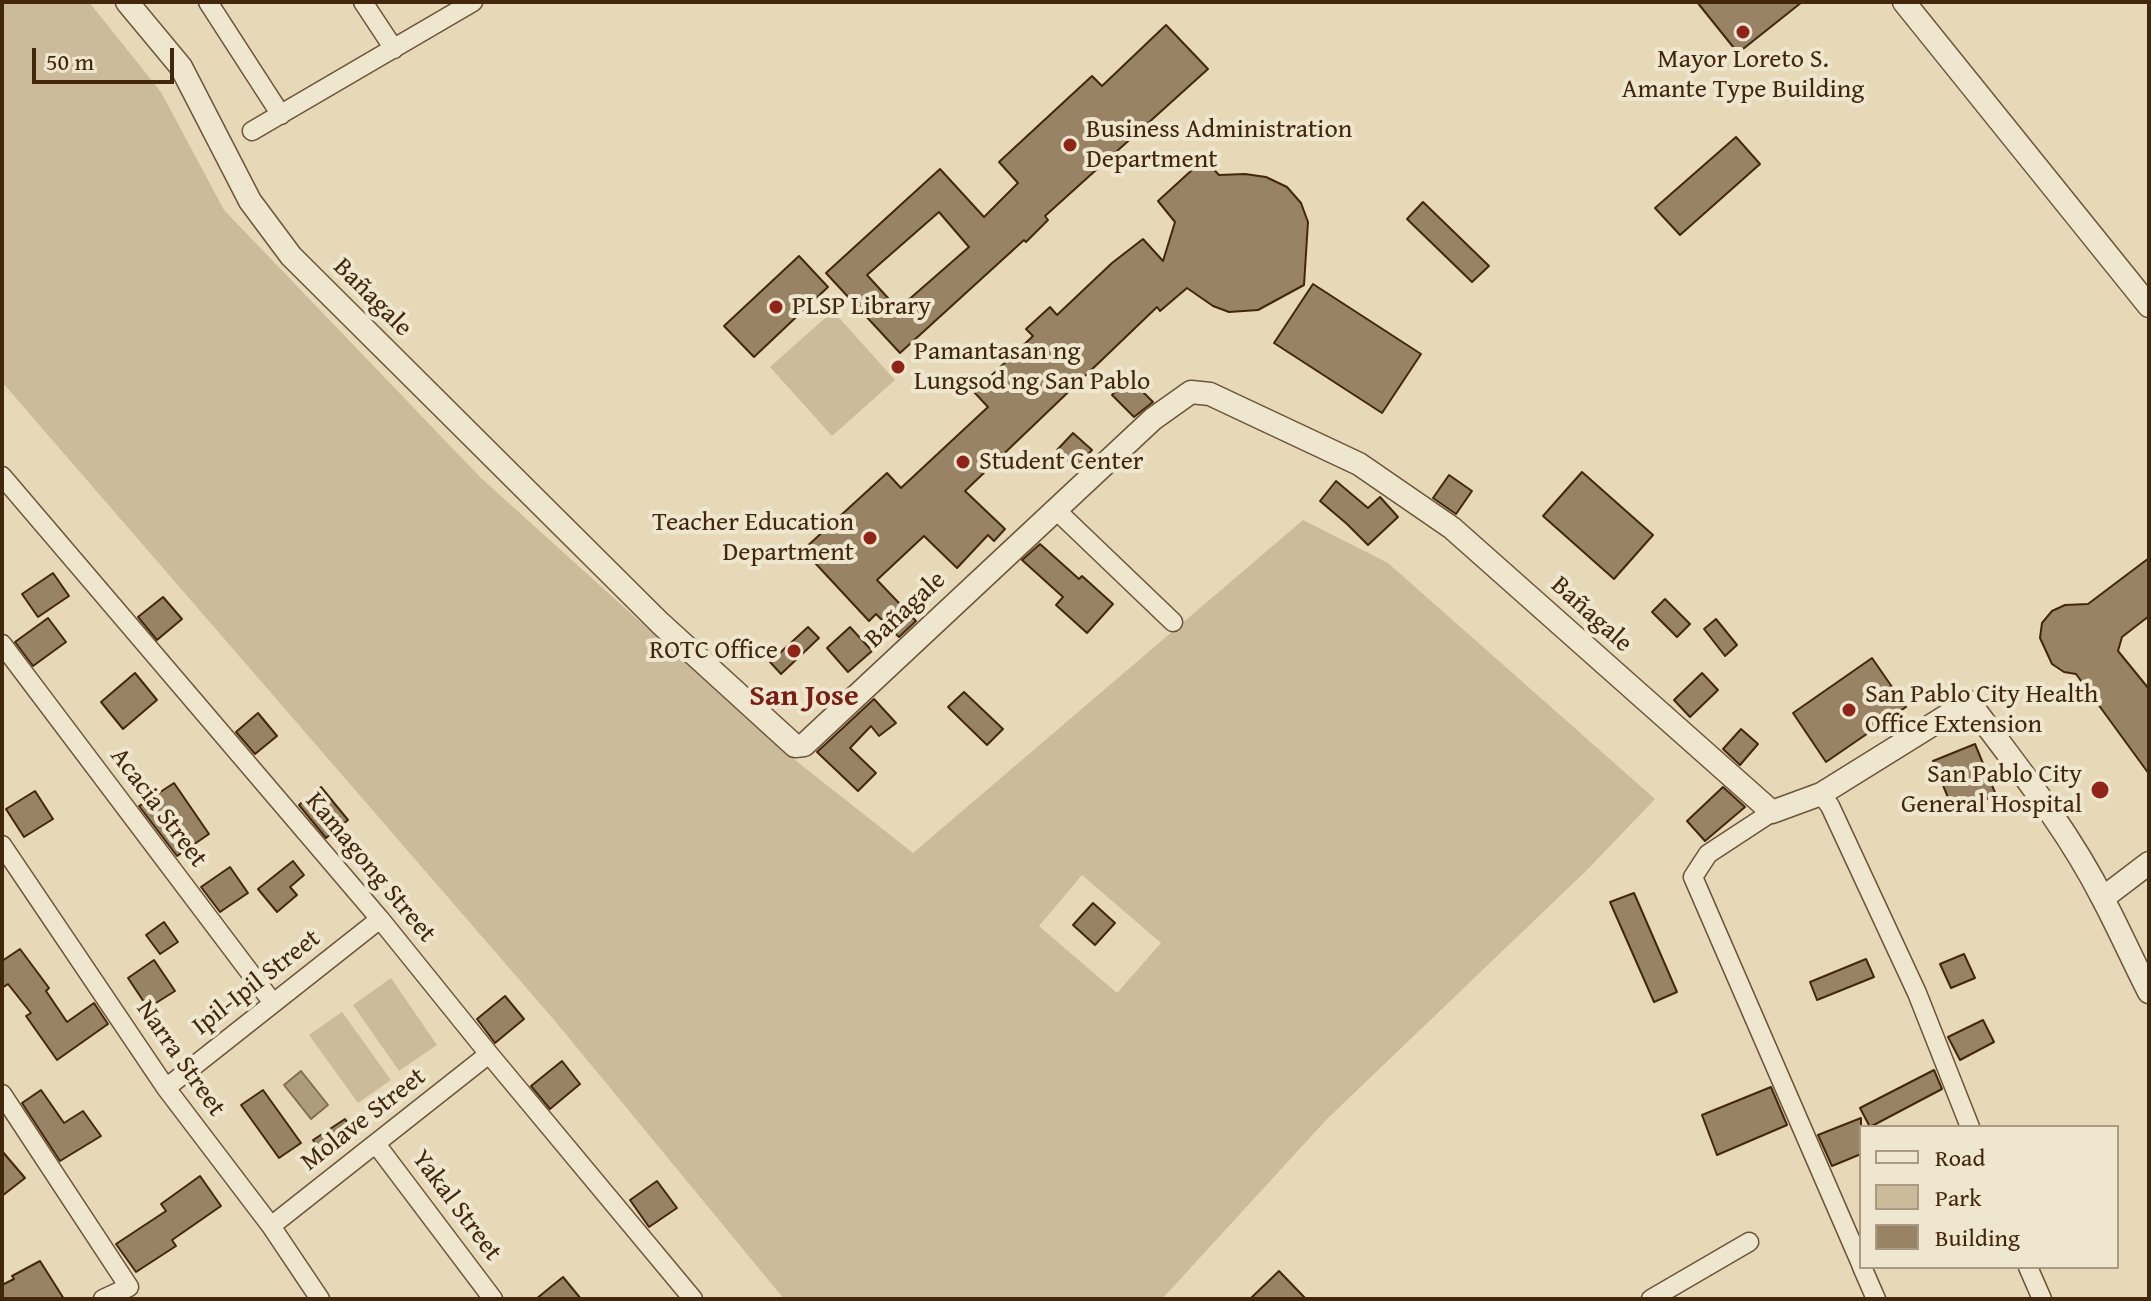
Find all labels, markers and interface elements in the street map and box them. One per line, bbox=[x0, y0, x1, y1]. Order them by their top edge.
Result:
marker: Mayor Loreto S. Amante Type Building bbox=[1734, 23, 1752, 41]
scale bar bbox=[36, 32, 178, 82]
text: 50 m bbox=[46, 44, 94, 79]
place label: Mayor Loreto S. Amante Type Building bbox=[1622, 44, 1864, 106]
place label: Business Administration Department bbox=[1086, 114, 1352, 176]
marker: Business Administration Department bbox=[1061, 136, 1079, 154]
street label: Bañagale bbox=[326, 252, 418, 344]
place label: PLSP Library bbox=[792, 291, 931, 323]
marker: PLSP Library bbox=[767, 298, 785, 316]
place label: Pamantasan ng Lungsod ng San Pablo bbox=[914, 336, 1150, 398]
marker: Pamantasan ng Lungsod ng San Pablo bbox=[889, 358, 907, 376]
place label: Student Center bbox=[979, 446, 1144, 478]
marker: Student Center bbox=[954, 453, 972, 471]
place label: Teacher Education Department bbox=[652, 507, 854, 568]
marker: Teacher Education Department bbox=[861, 529, 879, 547]
street label: Bañagale bbox=[859, 565, 953, 655]
street label: Bañagale bbox=[1544, 570, 1638, 660]
place label: ROTC Office bbox=[649, 635, 778, 667]
marker: ROTC Office bbox=[785, 642, 803, 660]
district label: San Jose bbox=[749, 679, 859, 715]
place label: San Pablo City Health Office Extension bbox=[1865, 679, 2098, 740]
marker: San Pablo City Health Office Extension bbox=[1840, 701, 1858, 719]
street label: Acacia Street bbox=[103, 742, 213, 874]
place label: San Pablo City General Hospital bbox=[1901, 759, 2082, 820]
marker: San Pablo City General Hospital bbox=[2089, 779, 2111, 801]
street label: Kamagong Street bbox=[298, 787, 442, 949]
street label: Ipil-Ipil Street bbox=[187, 923, 327, 1043]
street label: Narra Street bbox=[129, 995, 231, 1123]
street label: Molave Street bbox=[295, 1062, 433, 1178]
legend bbox=[1859, 1125, 2119, 1269]
text: Road bbox=[1935, 1140, 1985, 1175]
street label: Yakal Street bbox=[404, 1144, 508, 1268]
text: Park bbox=[1935, 1180, 1981, 1215]
text: Building bbox=[1935, 1220, 2020, 1255]

